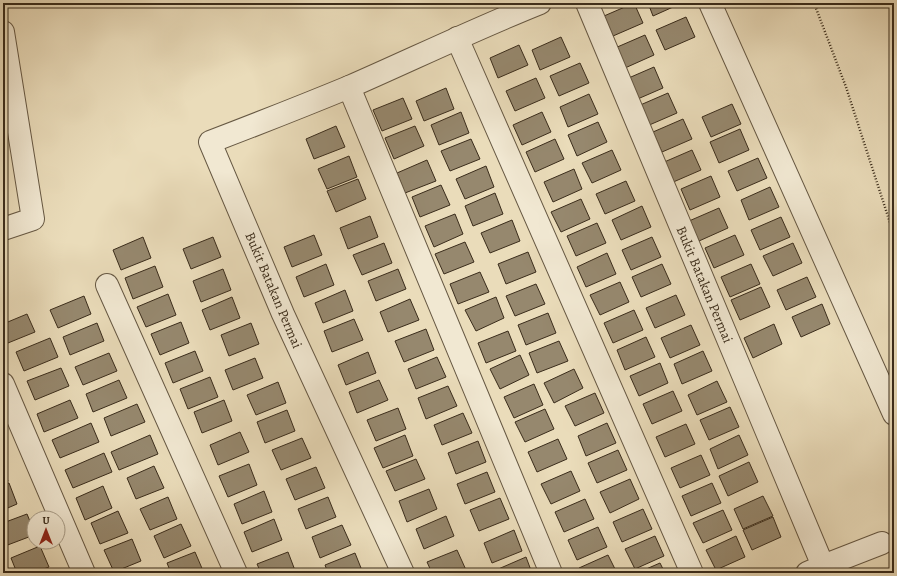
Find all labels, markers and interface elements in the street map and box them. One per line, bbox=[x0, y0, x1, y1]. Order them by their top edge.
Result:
street label: Bukit Batakan Permai bbox=[672, 223, 737, 346]
street label: Bukit Batakan Permai bbox=[240, 229, 307, 351]
north arrow bbox=[26, 510, 66, 550]
text: U bbox=[42, 513, 50, 528]

